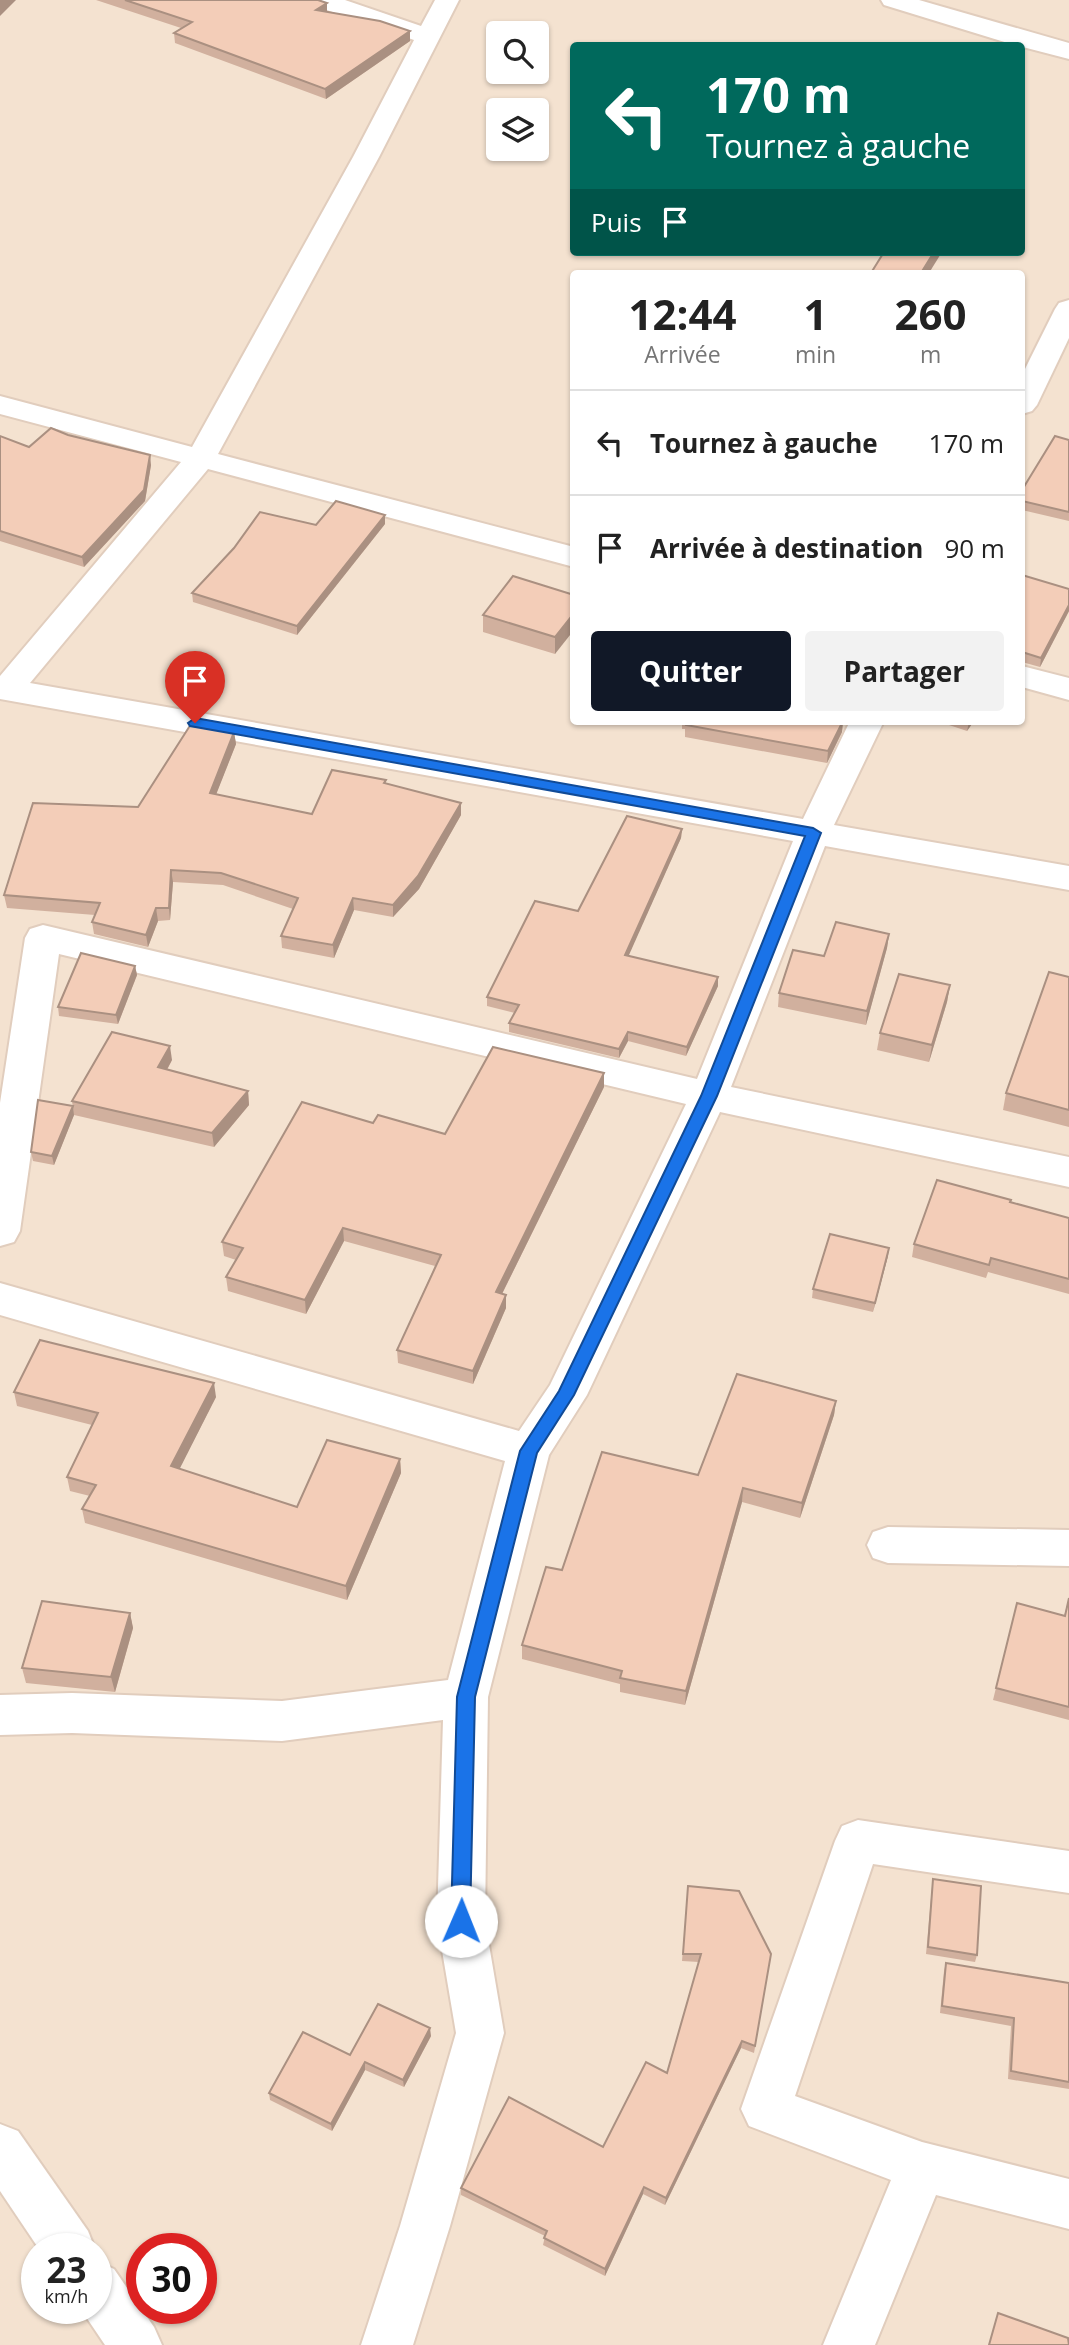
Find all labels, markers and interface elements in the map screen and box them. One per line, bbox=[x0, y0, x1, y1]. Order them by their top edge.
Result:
map controls bbox=[486, 21, 549, 161]
button: search bbox=[486, 21, 549, 84]
text: 170 m bbox=[706, 61, 851, 127]
icon: left bbox=[591, 70, 682, 161]
button: layers bbox=[486, 98, 549, 161]
text: Tournez à gauche bbox=[706, 124, 970, 167]
icon: arrive bbox=[656, 203, 694, 241]
text: Puis bbox=[591, 204, 642, 240]
text: 12:44 bbox=[628, 285, 736, 342]
text: 1 bbox=[803, 285, 828, 342]
text: 260 bbox=[895, 285, 967, 342]
text: Arrivée bbox=[644, 338, 721, 370]
text: min bbox=[795, 338, 836, 370]
text: m bbox=[920, 338, 941, 370]
icon: left bbox=[591, 424, 629, 462]
text: Tournez à gauche bbox=[650, 425, 878, 461]
text: 170 m bbox=[929, 425, 1004, 461]
icon: arrive bbox=[591, 529, 629, 567]
text: Arrivée à destination bbox=[650, 530, 923, 566]
text: 90 m bbox=[944, 530, 1005, 566]
button: Quitter bbox=[591, 631, 791, 711]
button: Partager bbox=[805, 631, 1004, 711]
pin bbox=[165, 651, 225, 723]
icon: arrive bbox=[176, 662, 214, 700]
position arrow bbox=[424, 1884, 498, 1958]
speed limit sign: 30 bbox=[126, 2233, 217, 2324]
text: 23 bbox=[46, 2246, 87, 2293]
text: km/h bbox=[45, 2284, 88, 2308]

